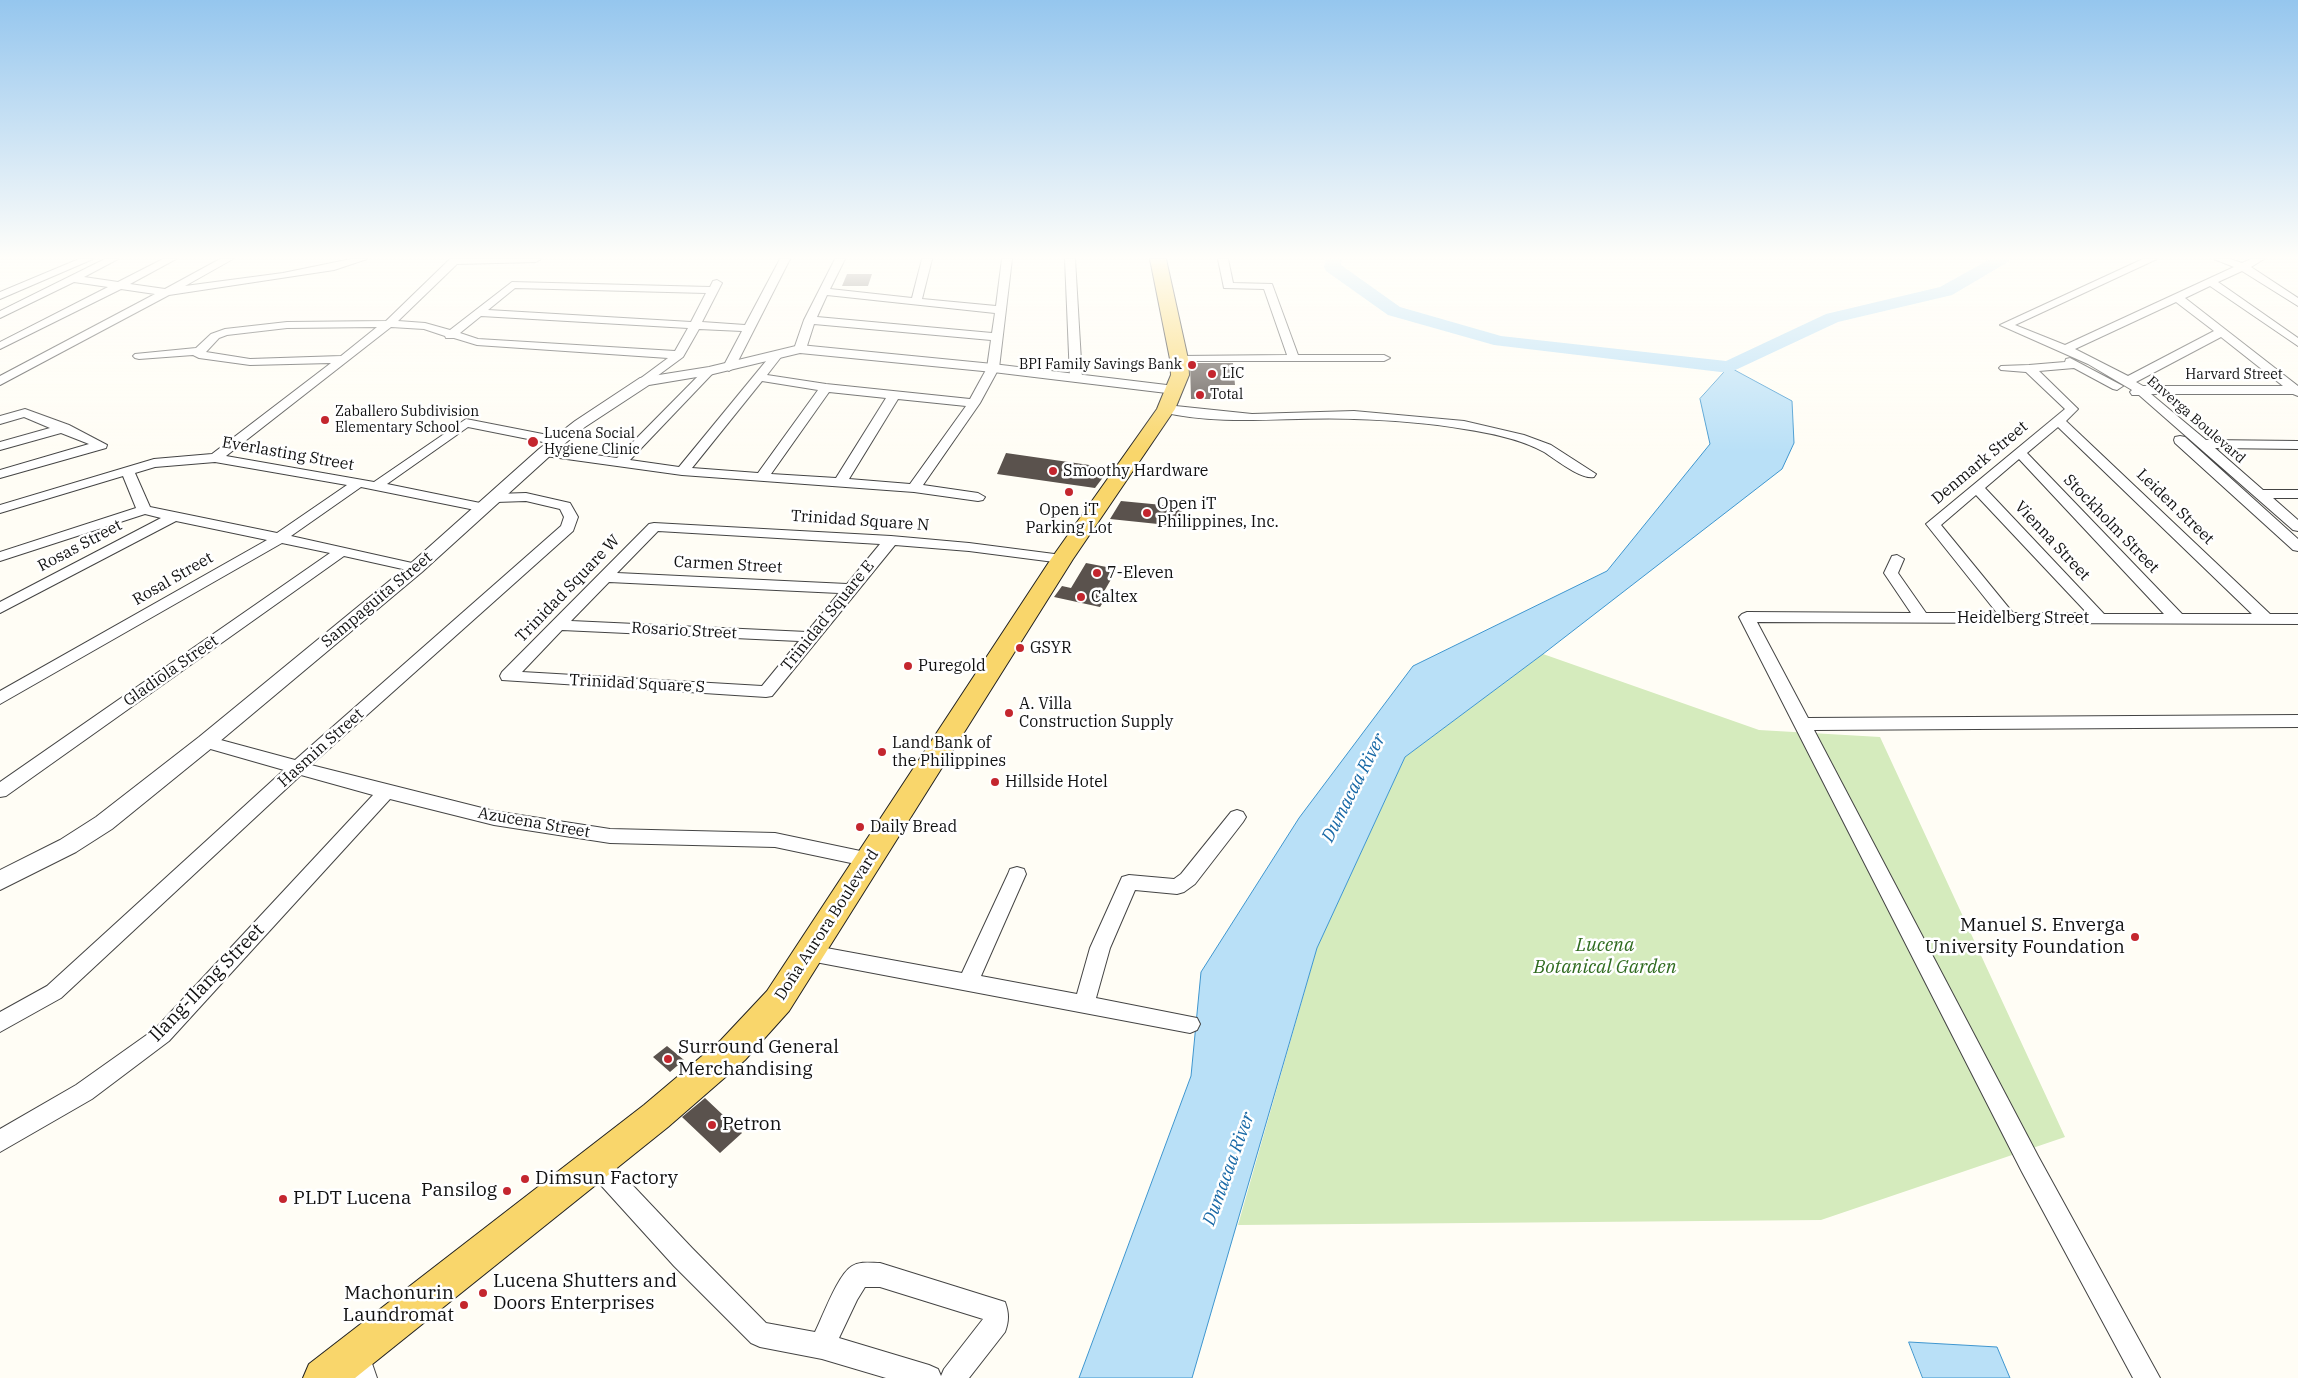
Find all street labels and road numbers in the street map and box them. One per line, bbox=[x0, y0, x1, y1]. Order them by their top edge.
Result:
street label: Harvard Street bbox=[2185, 367, 2283, 383]
street label: Enverga Boulevard bbox=[2143, 373, 2249, 467]
street label: Denmark Street bbox=[1928, 417, 2032, 509]
street label: Everlasting Street bbox=[220, 433, 356, 475]
street label: Leiden Street bbox=[2132, 465, 2218, 549]
street label: Stockholm Street bbox=[2059, 471, 2163, 577]
street label: Vienna Street bbox=[2010, 497, 2094, 585]
street label: Trinidad Square N bbox=[790, 507, 930, 535]
street label: Rosas Street bbox=[35, 516, 125, 576]
street label: Trinidad Square W bbox=[512, 531, 624, 647]
street label: Rosal Street bbox=[129, 548, 217, 610]
street label: Sampaguita Street bbox=[318, 548, 436, 652]
street label: Carmen Street bbox=[673, 553, 783, 577]
street label: Trinidad Square E bbox=[778, 557, 878, 675]
street label: Heidelberg Street bbox=[1957, 608, 2089, 628]
street label: Rosario Street bbox=[631, 619, 737, 643]
street label: Gladiola Street bbox=[120, 631, 222, 711]
street label: Trinidad Square S bbox=[569, 671, 705, 697]
street label: Hasmin Street bbox=[274, 705, 368, 791]
street label: Azucena Street bbox=[476, 804, 592, 842]
street label: Doña Aurora Boulevard bbox=[771, 846, 883, 1004]
street label: Ilang-Ilang Street bbox=[145, 919, 269, 1047]

